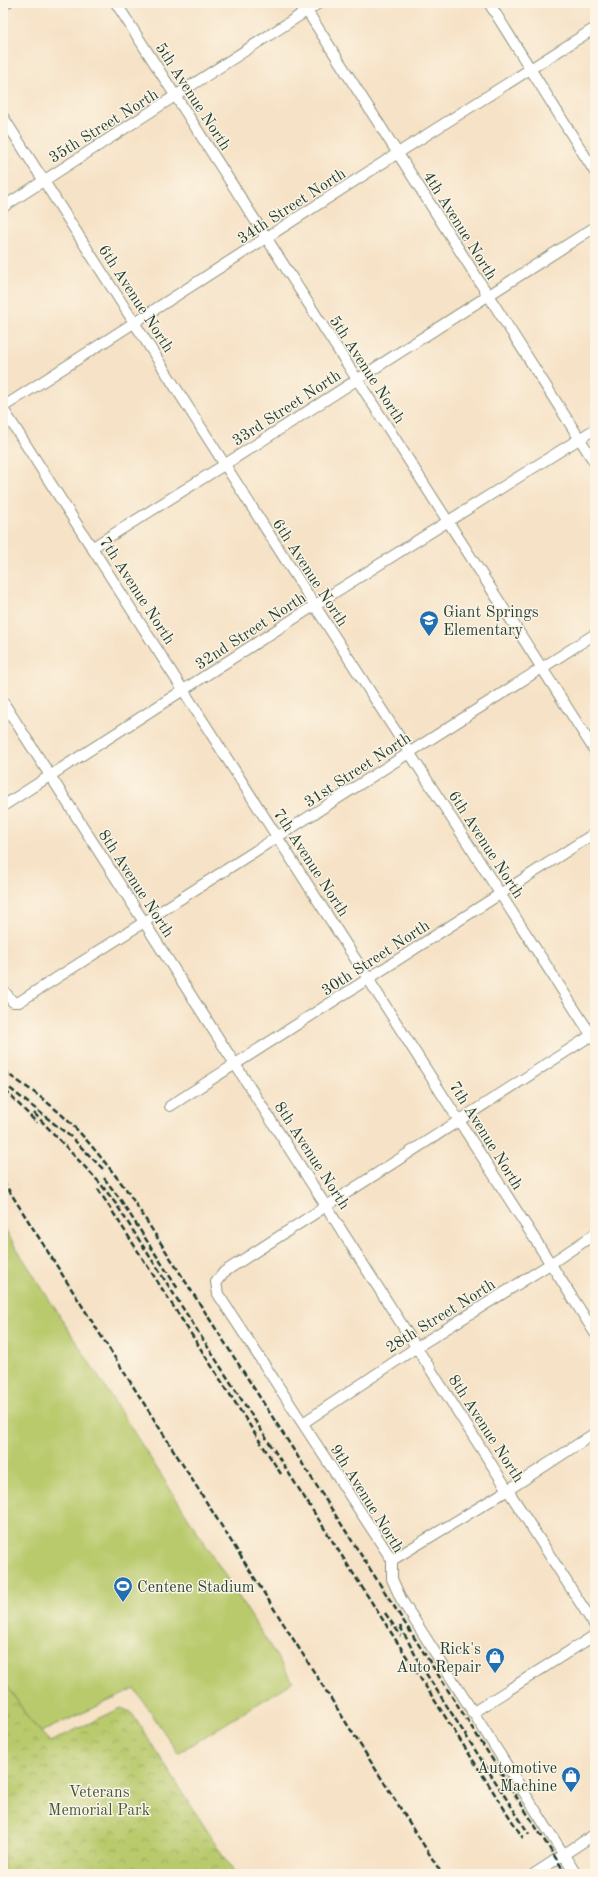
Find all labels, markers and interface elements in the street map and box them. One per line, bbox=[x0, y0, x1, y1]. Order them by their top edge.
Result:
street label: 5th Avenue North bbox=[152, 41, 233, 154]
street label: 35th Street North bbox=[47, 87, 162, 167]
street label: 34th Street North bbox=[235, 166, 349, 248]
street label: 4th Avenue North bbox=[420, 169, 499, 283]
street label: 6th Avenue North bbox=[95, 243, 176, 356]
street label: 5th Avenue North bbox=[326, 314, 407, 427]
street label: 33rd Street North bbox=[230, 368, 345, 450]
street label: 6th Avenue North bbox=[269, 517, 350, 630]
street label: 7th Avenue North bbox=[96, 535, 177, 648]
street label: 32nd Street North bbox=[193, 590, 309, 673]
place label: Giant Springs Elementary bbox=[443, 605, 539, 639]
school or university icon: Giant Springs Elementary bbox=[418, 609, 440, 637]
street label: 31st Street North bbox=[302, 730, 415, 811]
street label: 6th Avenue North bbox=[445, 789, 526, 902]
street label: 7th Avenue North bbox=[270, 807, 351, 920]
street label: 8th Avenue North bbox=[95, 828, 176, 941]
street label: 30th Street North bbox=[319, 918, 433, 1000]
street label: 7th Avenue North bbox=[446, 1079, 525, 1193]
street label: 8th Avenue North bbox=[271, 1100, 352, 1213]
street label: 28th Street North bbox=[384, 1277, 499, 1357]
street label: 8th Avenue North bbox=[445, 1373, 526, 1486]
street label: 9th Avenue North bbox=[327, 1442, 406, 1556]
sports icon: Centene Stadium bbox=[112, 1575, 134, 1603]
place label: Centene Stadium bbox=[137, 1580, 255, 1596]
place label: Rick's Auto Repair bbox=[396, 1642, 481, 1676]
shop icon: Rick's Auto Repair bbox=[484, 1646, 506, 1674]
place label: Automotive Machine bbox=[477, 1761, 557, 1795]
shop icon: Automotive Machine bbox=[560, 1765, 582, 1793]
park label: Veterans Memorial Park bbox=[48, 1785, 150, 1819]

